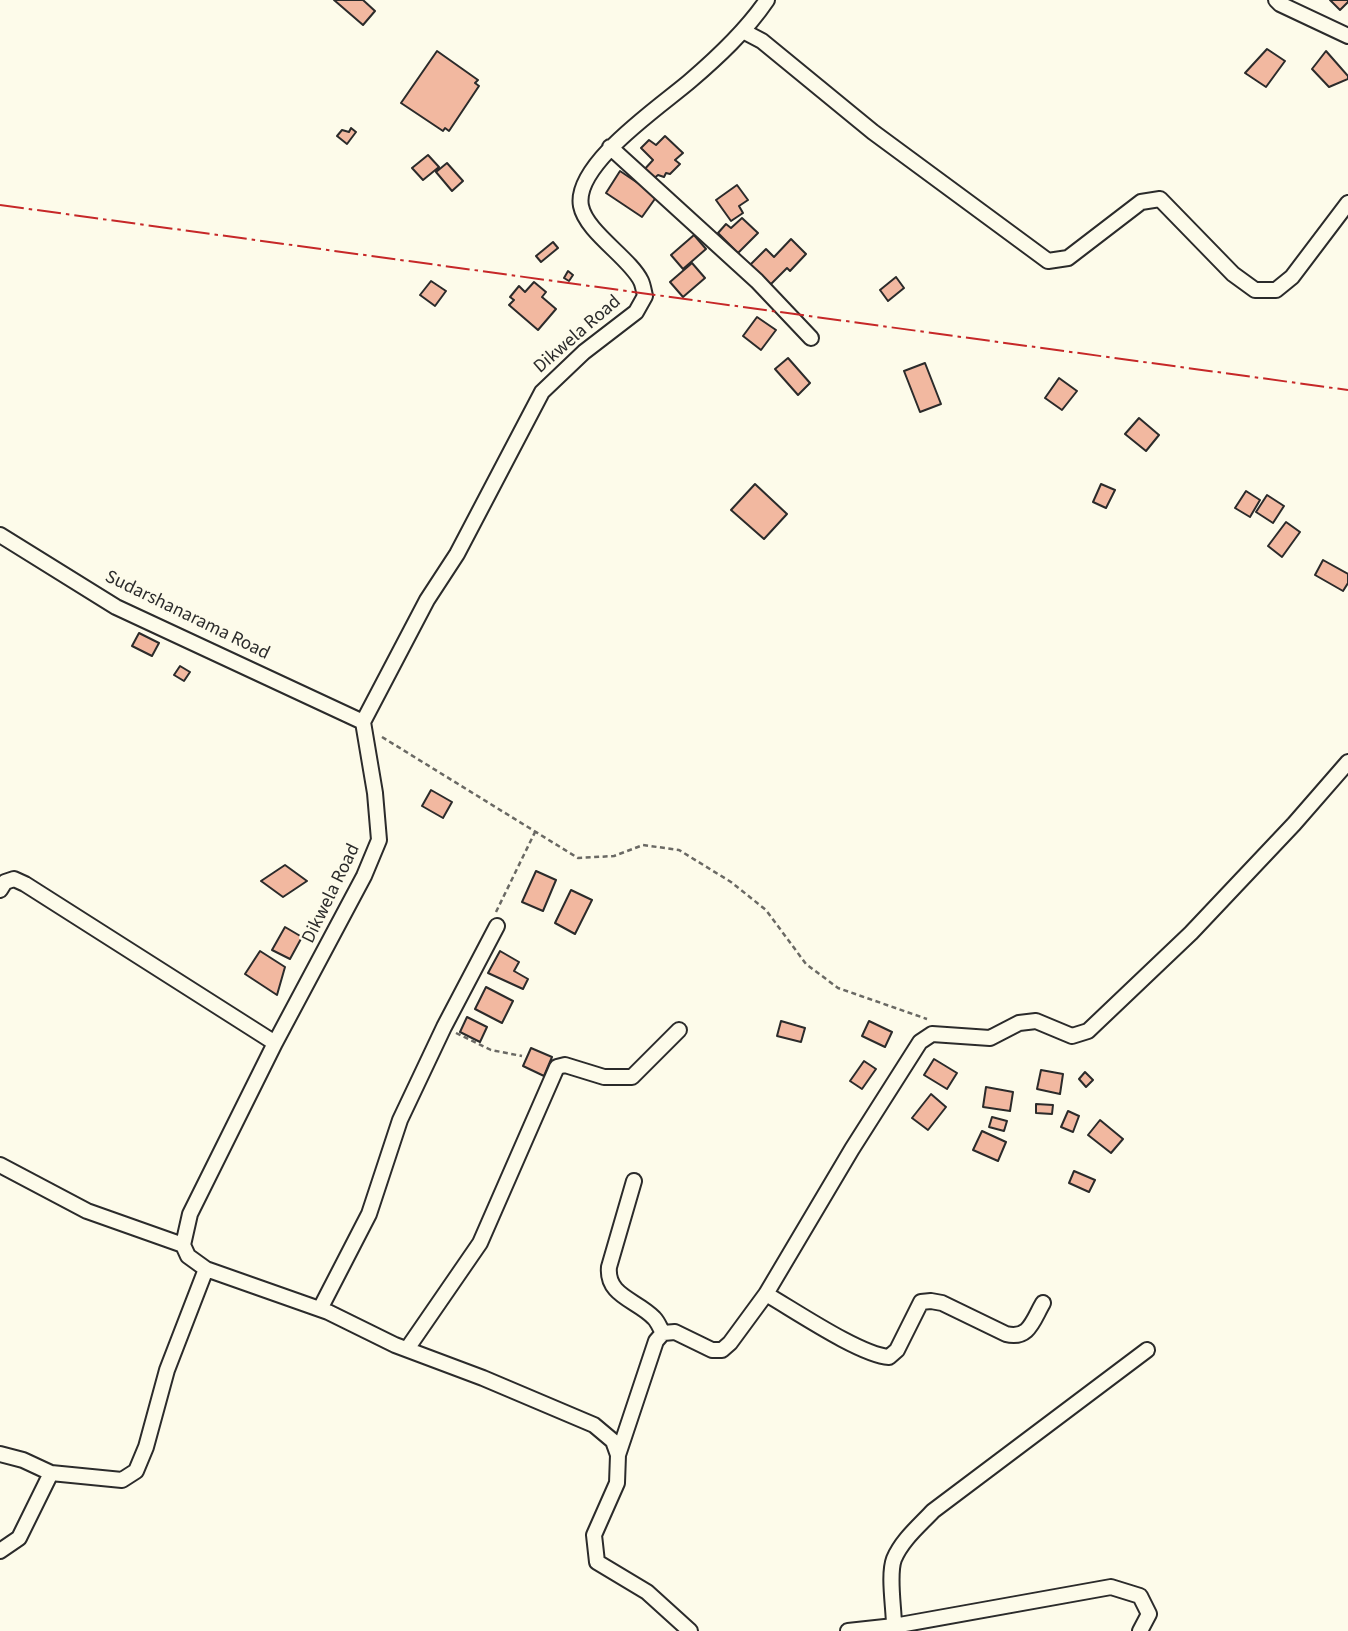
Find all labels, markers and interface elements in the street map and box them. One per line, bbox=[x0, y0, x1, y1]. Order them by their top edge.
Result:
street label: Dikwela Road bbox=[530, 291, 626, 379]
street label: Sudarshanarama Road bbox=[101, 566, 273, 666]
street label: Dikwela Road bbox=[298, 841, 366, 947]

